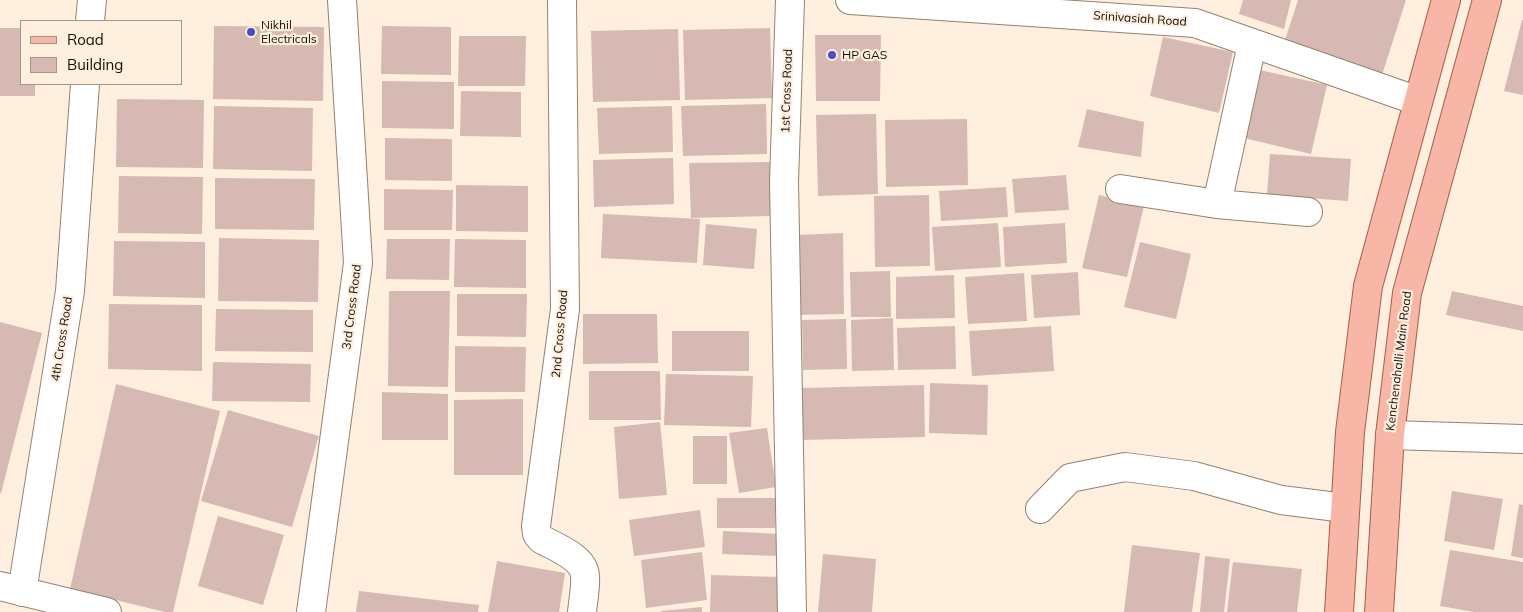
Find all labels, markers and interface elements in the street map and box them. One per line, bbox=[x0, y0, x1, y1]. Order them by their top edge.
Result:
street label: Srinivasiah Road bbox=[1093, 9, 1187, 29]
place label: Nikhil Electricals bbox=[261, 18, 317, 46]
legend bbox=[20, 20, 182, 85]
marker: Nikhil Electricals bbox=[245, 26, 257, 38]
text: Road bbox=[67, 30, 104, 49]
place label: HP GAS bbox=[842, 48, 887, 62]
street label: 1st Cross Road bbox=[778, 49, 796, 133]
marker: HP GAS bbox=[826, 49, 838, 61]
text: Building bbox=[67, 55, 123, 74]
street label: 3rd Cross Road bbox=[340, 264, 364, 350]
street label: 2nd Cross Road bbox=[549, 289, 571, 379]
street label: Kenchenahalli Main Road bbox=[1383, 290, 1415, 432]
street label: 4th Cross Road bbox=[48, 296, 76, 382]

